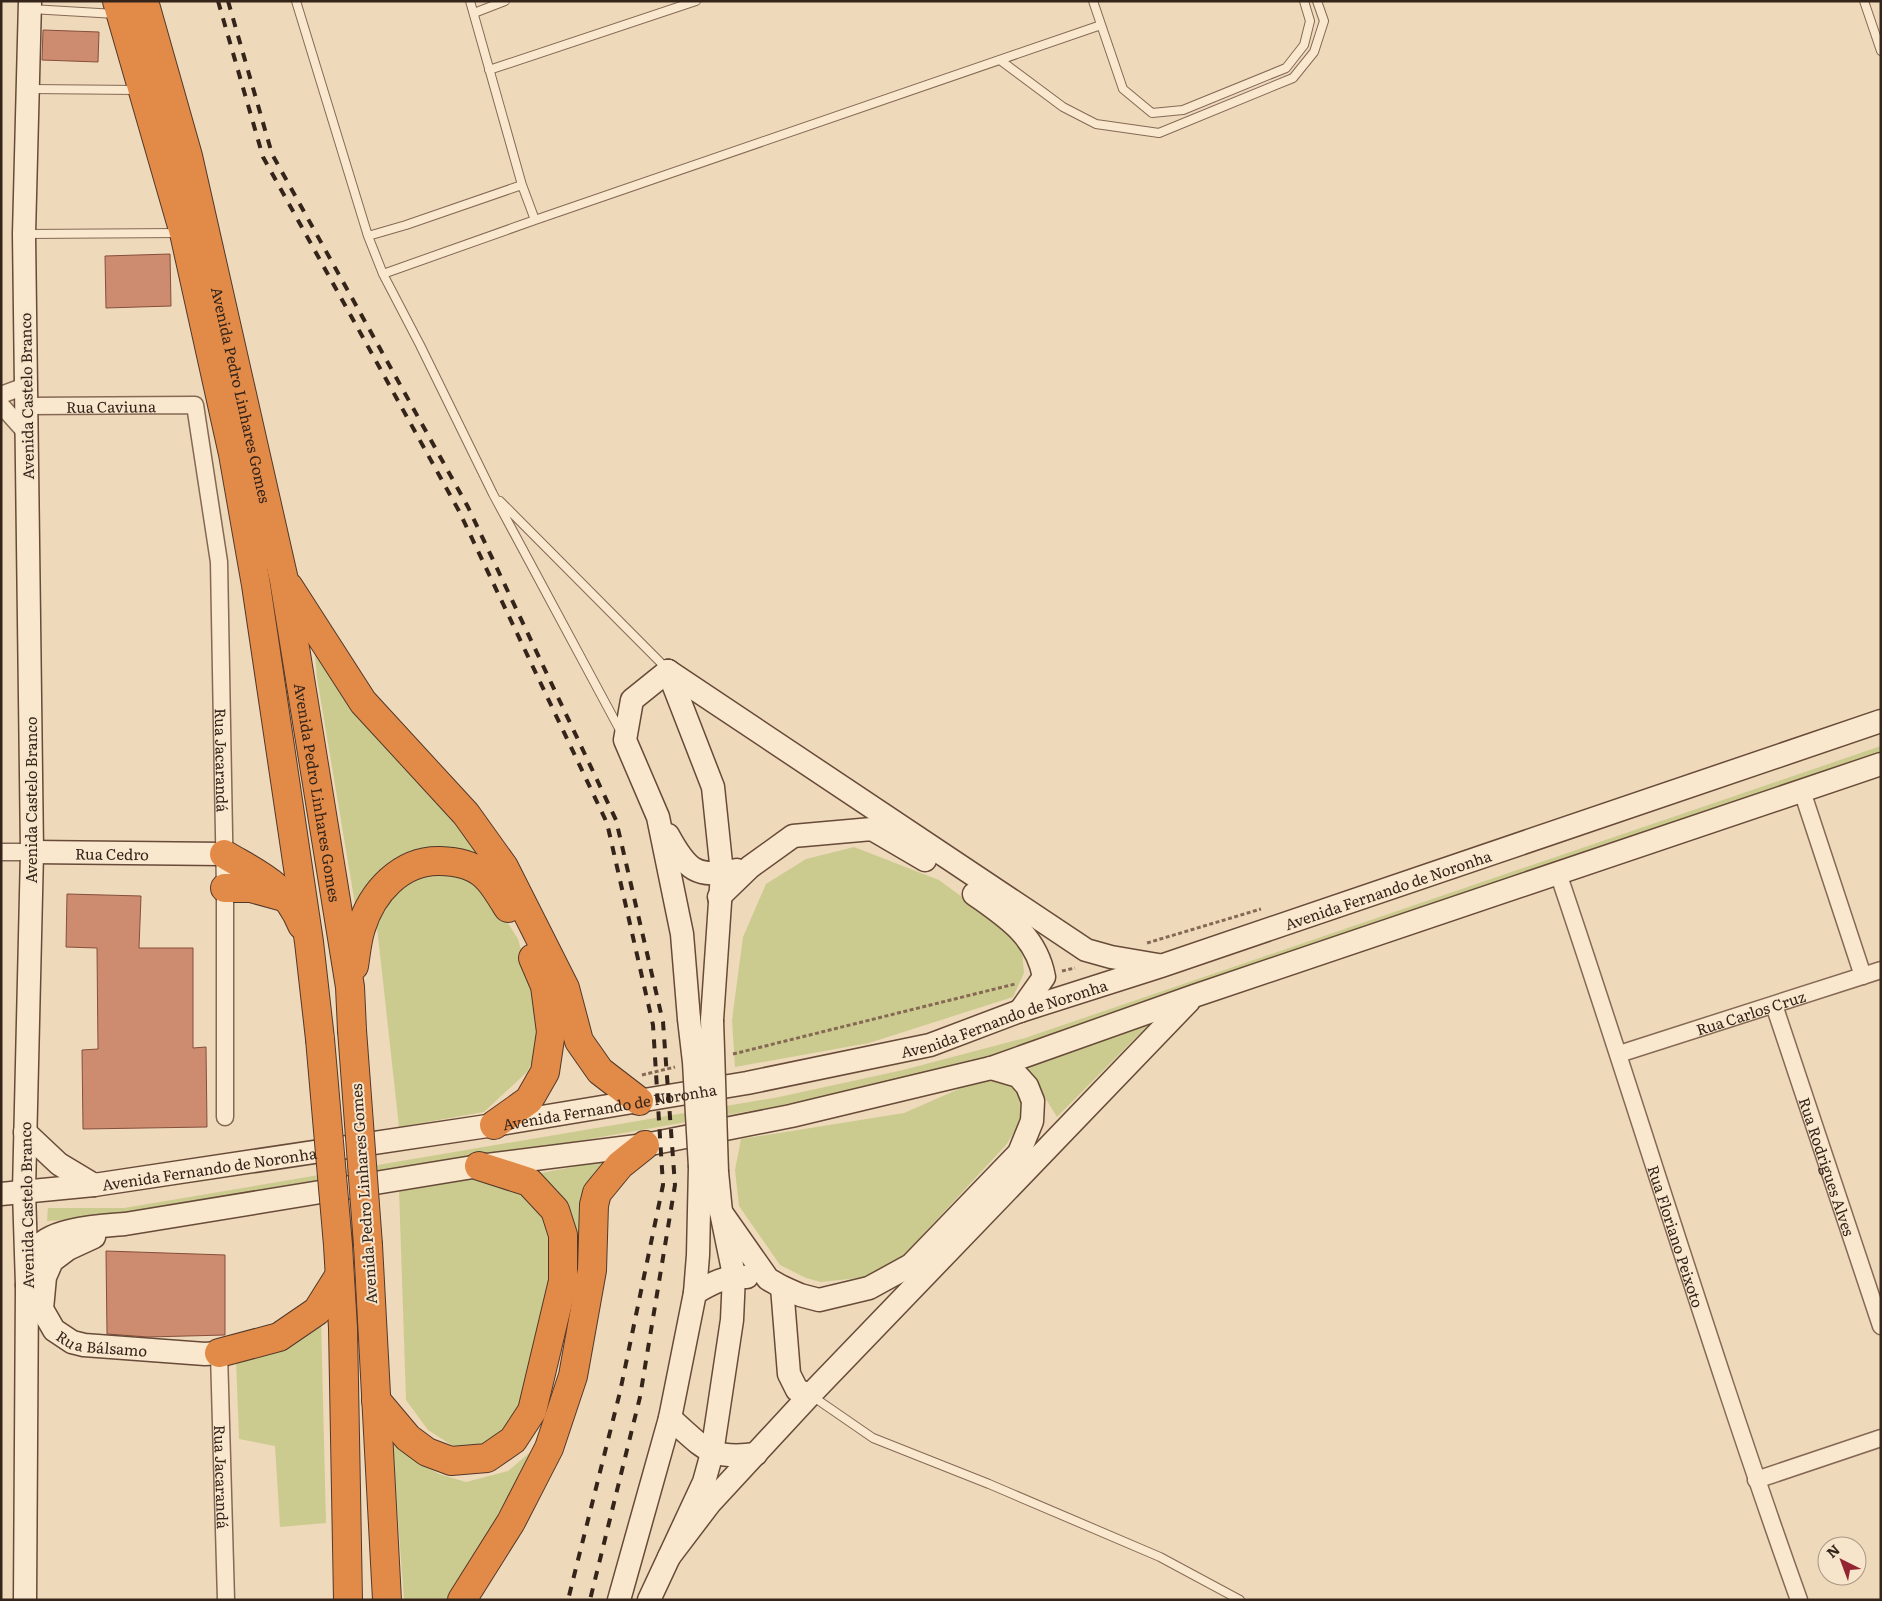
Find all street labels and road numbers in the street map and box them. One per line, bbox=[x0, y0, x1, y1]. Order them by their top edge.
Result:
street label: Avenida Pedro Linhares Gomes bbox=[206, 284, 278, 505]
street label: Avenida Castelo Branco bbox=[13, 312, 39, 480]
street label: Rua Caviuna bbox=[66, 394, 157, 417]
street label: Avenida Pedro Linhares Gomes bbox=[289, 681, 348, 904]
street label: Rua Jacarandá bbox=[210, 708, 235, 813]
street label: Avenida Castelo Branco bbox=[19, 716, 42, 884]
street label: Rua Cedro bbox=[75, 841, 149, 865]
street label: Avenida Fernando de Noronha bbox=[1281, 843, 1495, 935]
street label: Avenida Fernando de Noronha bbox=[899, 972, 1111, 1062]
street label: Rua Carlos Cruz bbox=[1693, 984, 1808, 1040]
street label: Avenida Fernando de Noronha bbox=[501, 1077, 719, 1135]
street label: Avenida Pedro Linhares Gomes bbox=[344, 1083, 382, 1305]
street label: Rua Rodrigues Alves bbox=[1794, 1094, 1862, 1239]
street label: Avenida Castelo Branco bbox=[13, 1121, 39, 1289]
street label: Avenida Fernando de Noronha bbox=[100, 1140, 319, 1195]
street label: Rua Floriano Peixoto bbox=[1643, 1162, 1711, 1311]
street label: Rua Bálsamo bbox=[52, 1324, 148, 1361]
street label: Rua Jacarandá bbox=[210, 1425, 236, 1530]

